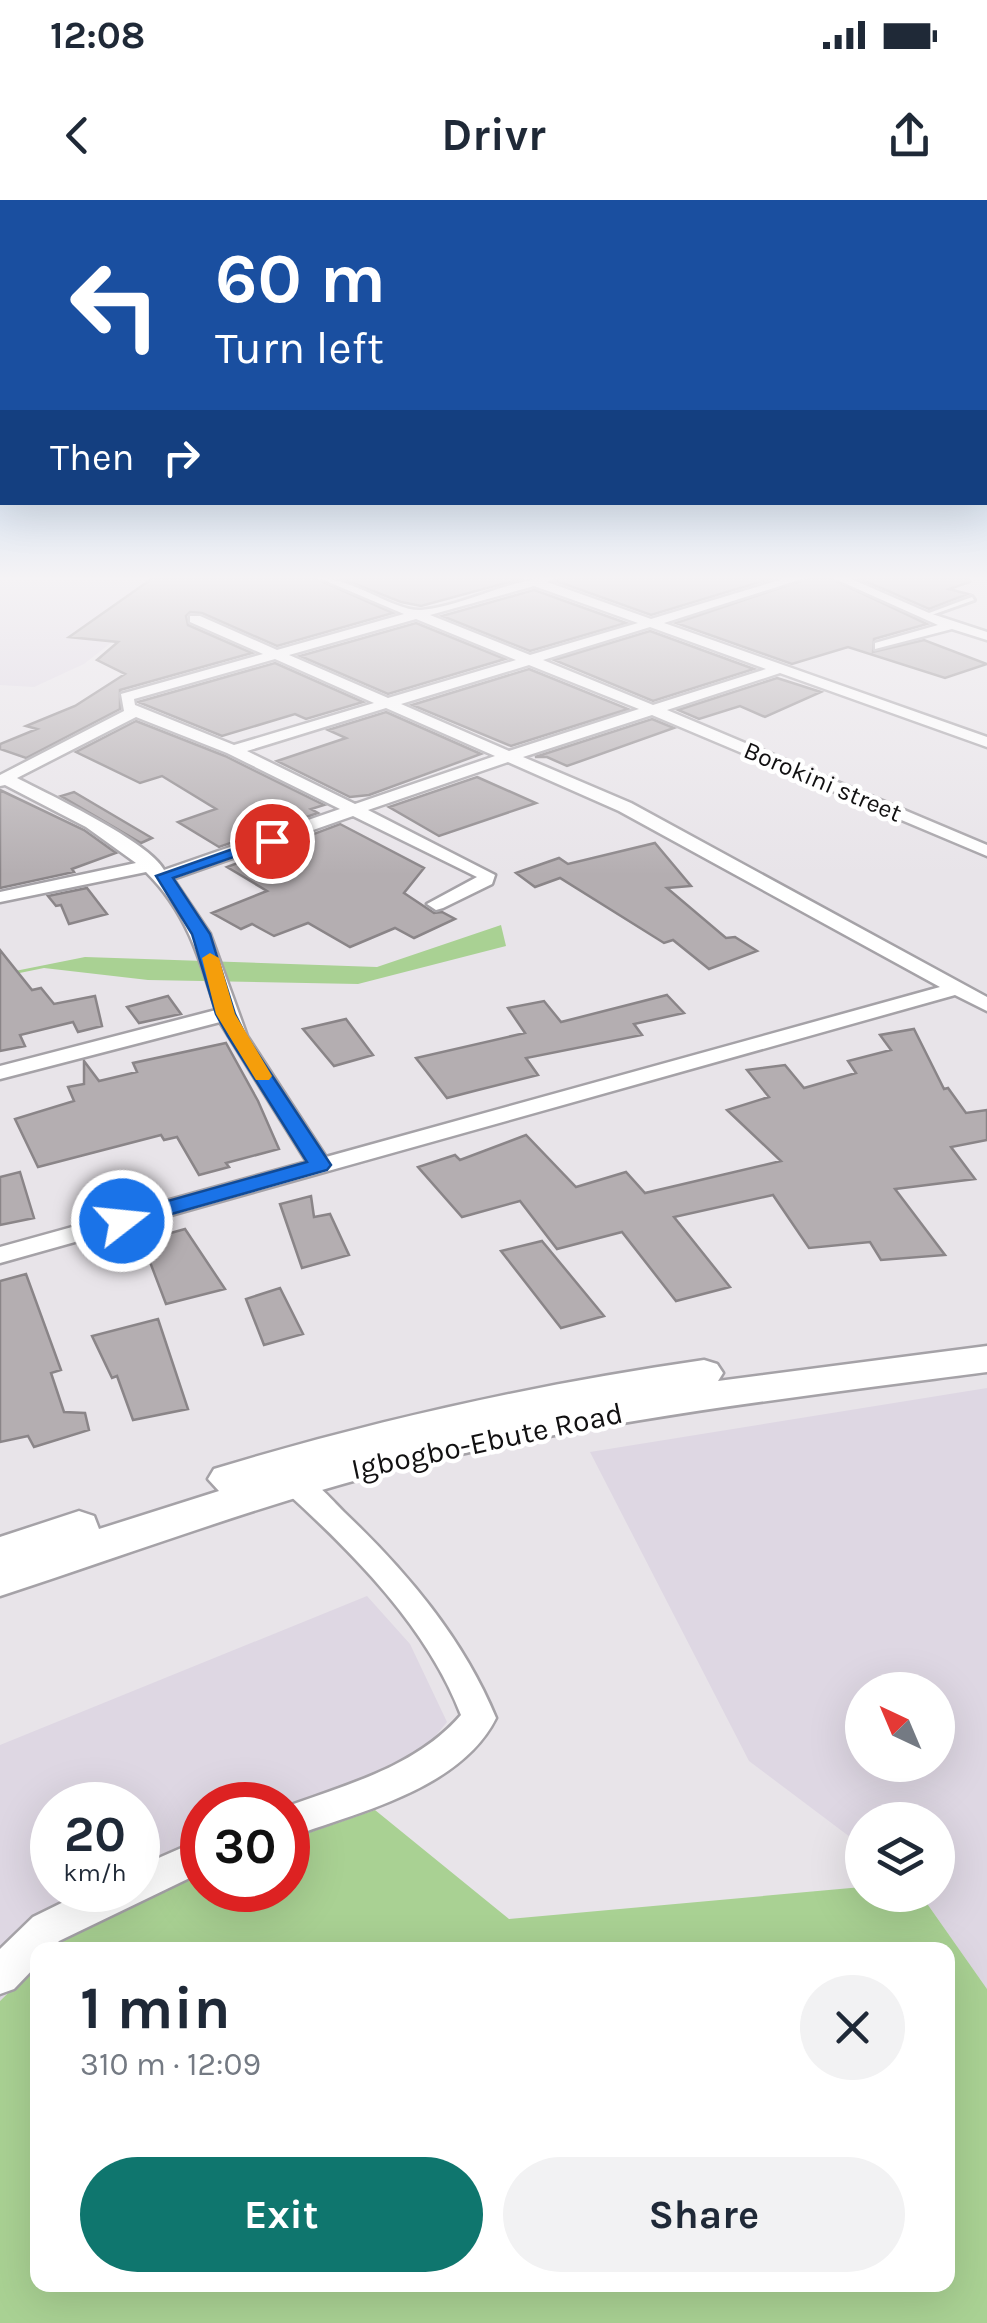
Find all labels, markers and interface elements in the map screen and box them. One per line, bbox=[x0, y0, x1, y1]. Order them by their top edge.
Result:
text: 12:08 bbox=[50, 13, 145, 58]
icon: back bbox=[50, 108, 105, 163]
icon: share bbox=[882, 108, 937, 163]
text: Drivr bbox=[441, 109, 546, 161]
text: 60 m bbox=[215, 238, 386, 320]
icon: left bbox=[50, 240, 180, 370]
text: Turn left bbox=[215, 322, 384, 374]
icon: right bbox=[154, 430, 209, 485]
text: Then bbox=[50, 435, 134, 480]
street label: Borokini street bbox=[740, 735, 906, 828]
pin bbox=[230, 799, 315, 884]
icon: arrive bbox=[245, 814, 300, 869]
position arrow bbox=[70, 1169, 174, 1273]
street label: Igbogbo-Ebute Road bbox=[348, 1395, 626, 1487]
north arrow bbox=[845, 1672, 955, 1782]
map controls bbox=[845, 1672, 955, 1912]
speed limit sign: 30 bbox=[180, 1782, 310, 1912]
button: layers bbox=[845, 1802, 955, 1912]
text: 20 bbox=[64, 1805, 126, 1864]
text: km/h bbox=[63, 1858, 127, 1887]
text: 1 min bbox=[80, 1973, 231, 2043]
button: close bbox=[800, 1975, 905, 2080]
text: 310 m · 12:09 bbox=[80, 2046, 261, 2083]
button: Exit bbox=[80, 2157, 483, 2272]
button: Share bbox=[503, 2157, 905, 2272]

